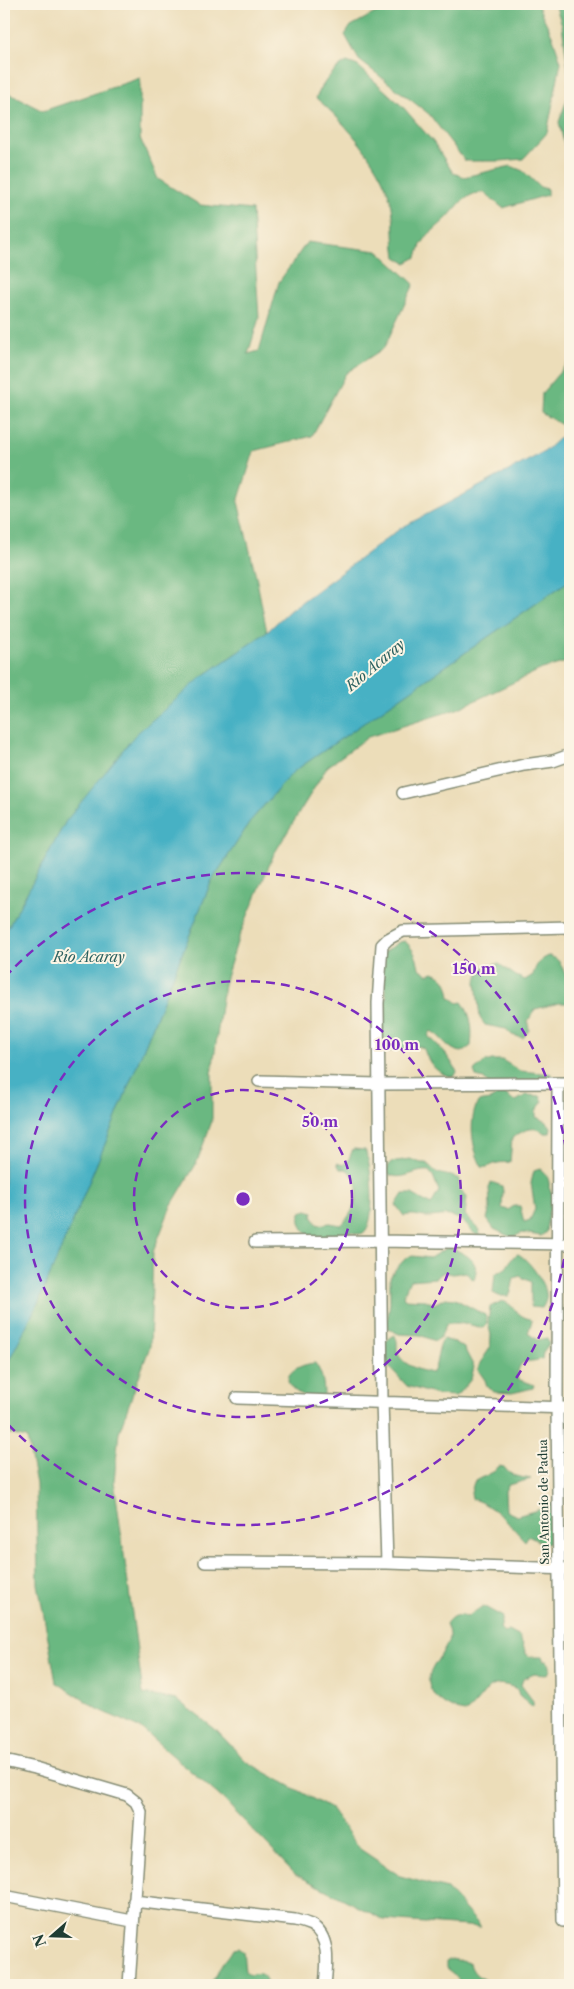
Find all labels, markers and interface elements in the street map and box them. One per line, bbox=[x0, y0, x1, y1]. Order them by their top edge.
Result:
water label: Río Acaray bbox=[341, 635, 408, 695]
water label: Río Acaray bbox=[52, 948, 125, 966]
text: 150 m bbox=[452, 959, 496, 978]
text: 100 m bbox=[375, 1035, 419, 1054]
text: 50 m bbox=[302, 1112, 338, 1131]
centre of rings bbox=[234, 1190, 252, 1208]
street label: San Antonio de Padua bbox=[535, 1438, 552, 1565]
north arrow bbox=[28, 1912, 78, 1962]
text: N bbox=[29, 1932, 50, 1949]

